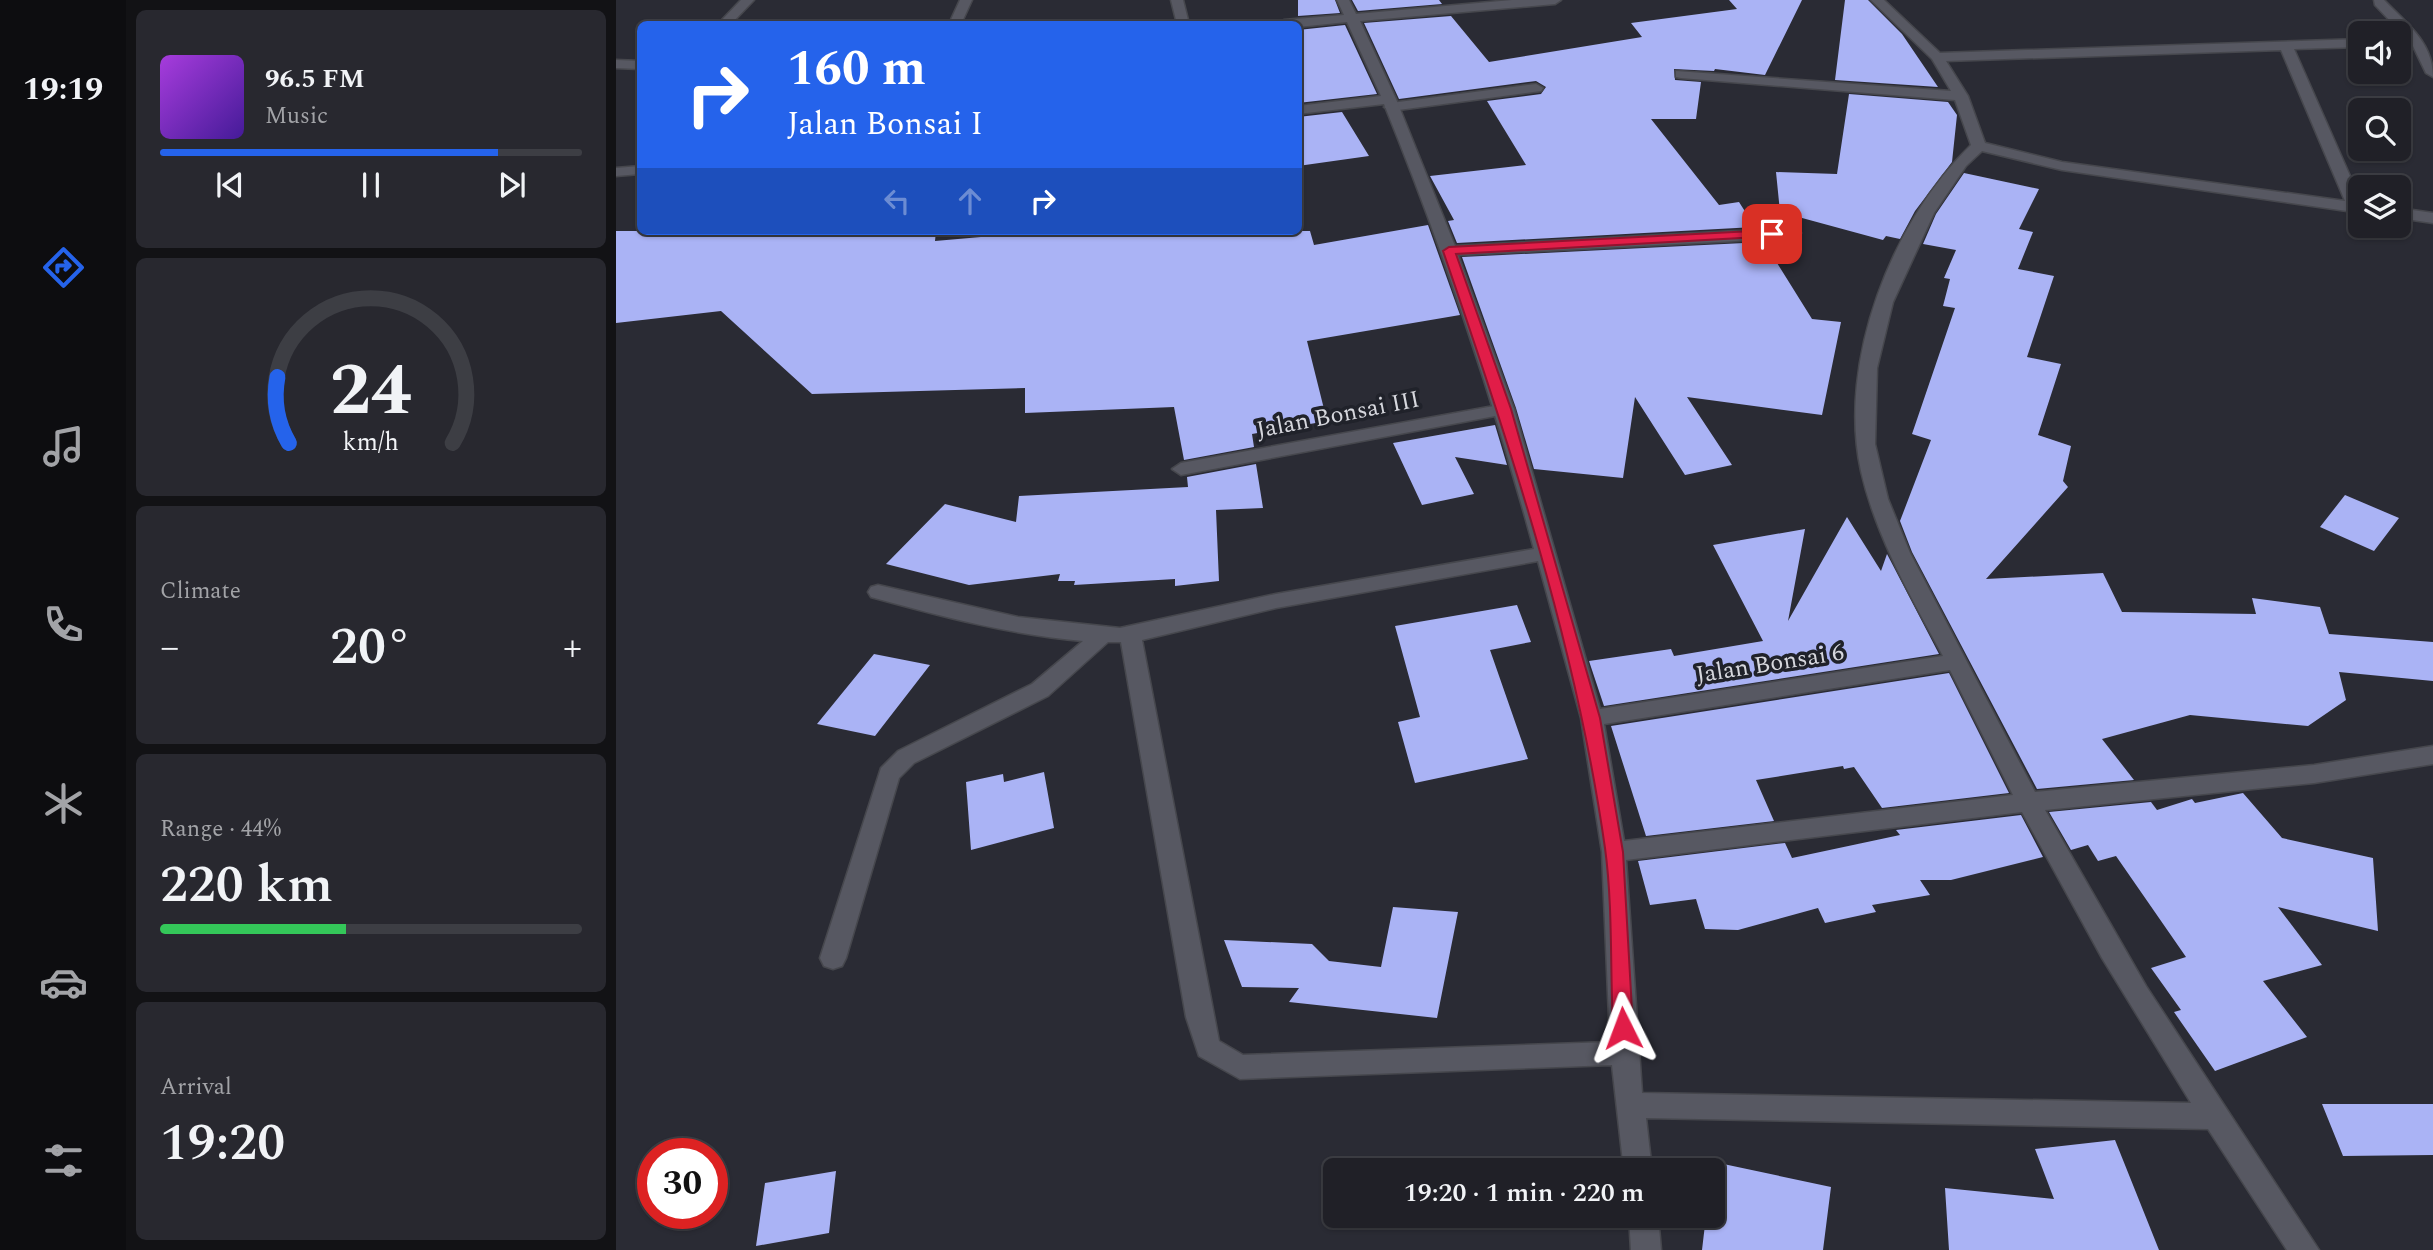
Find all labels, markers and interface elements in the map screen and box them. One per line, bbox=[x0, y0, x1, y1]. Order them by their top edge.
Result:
map controls bbox=[2348, 21, 2411, 238]
button: sound bbox=[2348, 21, 2411, 84]
text: 160 m bbox=[787, 32, 926, 107]
icon: right bbox=[672, 49, 763, 140]
text: 96.5 FM bbox=[265, 59, 365, 99]
text: 19:19 bbox=[23, 65, 103, 114]
button: search bbox=[2348, 98, 2411, 161]
text: Music bbox=[265, 99, 328, 134]
text: Jalan Bonsai I bbox=[787, 100, 983, 149]
icon: previous bbox=[211, 166, 249, 204]
icon: pause bbox=[352, 166, 390, 204]
icon: next bbox=[493, 166, 531, 204]
button: layers bbox=[2348, 175, 2411, 238]
icon: left bbox=[878, 182, 916, 220]
icon: ahead bbox=[951, 182, 989, 220]
icon: right bbox=[1024, 182, 1062, 220]
pin bbox=[1742, 204, 1802, 264]
icon: arrive bbox=[1753, 215, 1791, 253]
icon: directions bbox=[39, 243, 88, 292]
text: 24 bbox=[330, 336, 412, 447]
street label: Jalan Bonsai III bbox=[1253, 382, 1423, 448]
icon: music bbox=[39, 422, 88, 471]
text: km/h bbox=[343, 424, 399, 462]
text: Climate bbox=[160, 574, 241, 609]
icon: phone bbox=[39, 600, 88, 649]
text: 20° bbox=[330, 608, 412, 687]
text: − bbox=[160, 619, 179, 677]
text: + bbox=[563, 619, 582, 677]
street label: Jalan Bonsai 6 bbox=[1693, 635, 1847, 693]
icon: climate bbox=[39, 779, 88, 828]
text: Range · 44% bbox=[160, 812, 281, 847]
text: 220 km bbox=[160, 846, 333, 925]
icon: car bbox=[39, 958, 88, 1007]
position arrow bbox=[1586, 991, 1660, 1065]
text: Arrival bbox=[160, 1070, 232, 1105]
text: 19:20 bbox=[160, 1104, 285, 1183]
icon: filters bbox=[39, 1136, 88, 1185]
speed limit sign: 30 bbox=[637, 1138, 728, 1229]
text: 19:20 · 1 min · 220 m bbox=[1404, 1173, 1644, 1213]

